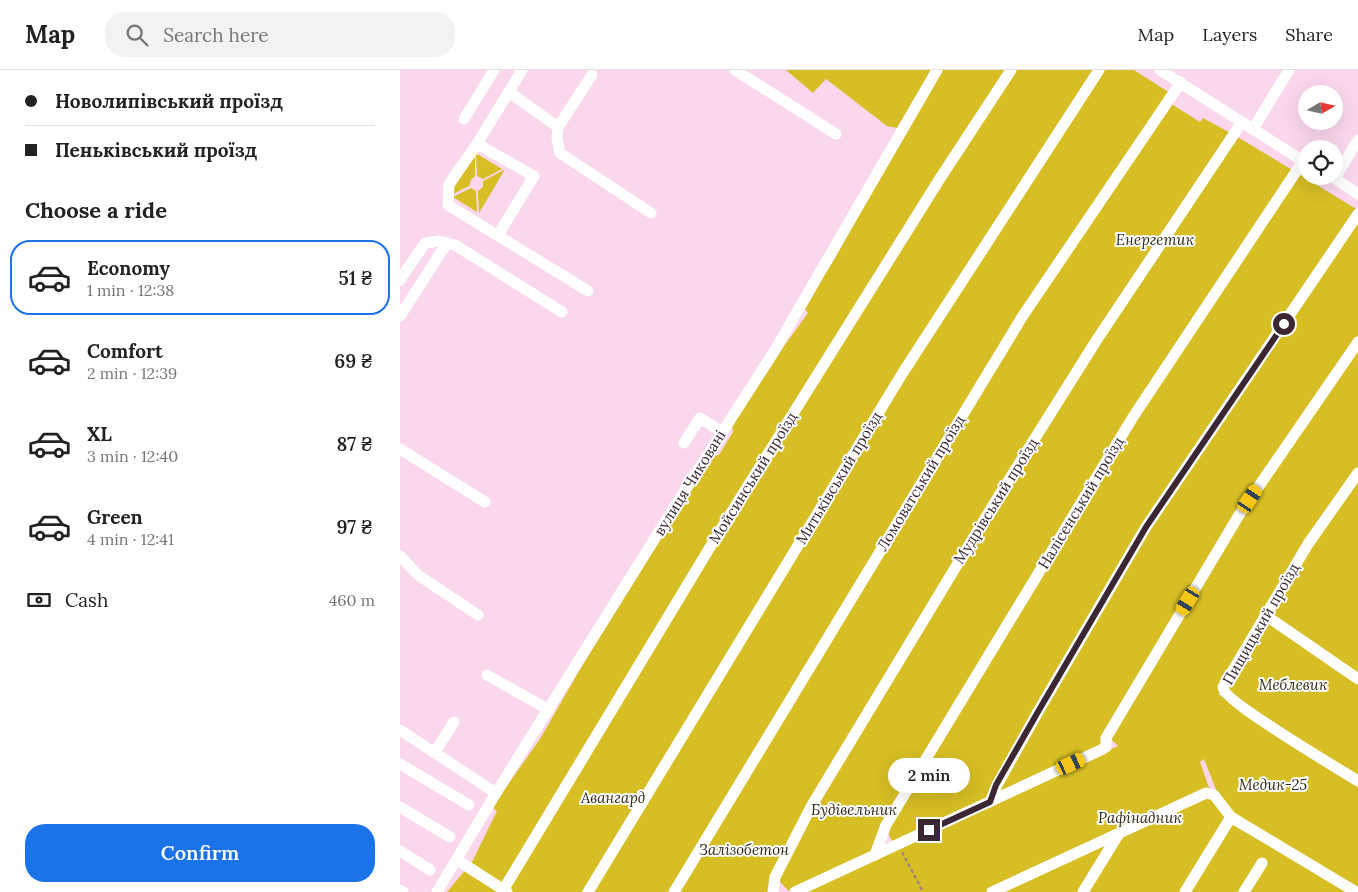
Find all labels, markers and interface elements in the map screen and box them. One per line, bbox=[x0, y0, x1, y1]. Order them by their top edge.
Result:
search box bbox=[105, 12, 455, 57]
text: Map bbox=[25, 19, 75, 50]
icon: search bbox=[123, 21, 151, 49]
text: Search here bbox=[163, 23, 269, 47]
text: Map bbox=[1138, 23, 1174, 46]
text: Layers bbox=[1202, 23, 1257, 46]
text: Share bbox=[1285, 23, 1333, 46]
north arrow bbox=[1298, 85, 1342, 130]
map controls bbox=[1298, 85, 1343, 185]
text: Новолипівський проїзд bbox=[55, 89, 283, 113]
text: Пеньківський проїзд bbox=[55, 138, 257, 162]
button: locate bbox=[1298, 140, 1343, 185]
text: Choose a ride bbox=[25, 196, 167, 224]
park label: Енергетик bbox=[1116, 230, 1195, 249]
icon: car bbox=[27, 255, 72, 300]
text: Economy bbox=[87, 256, 170, 280]
text: 51 ₴ bbox=[338, 266, 373, 290]
text: 1 min · 12:38 bbox=[87, 280, 174, 300]
route start bbox=[1273, 313, 1295, 335]
icon: car bbox=[27, 338, 72, 383]
text: Comfort bbox=[87, 339, 163, 363]
text: 69 ₴ bbox=[334, 349, 373, 373]
text: 2 min · 12:39 bbox=[87, 363, 177, 383]
street label: Мойсинський проїзд bbox=[704, 408, 801, 547]
street label: Митьківський проїзд bbox=[791, 408, 886, 548]
street label: Ломоватський проїзд bbox=[872, 411, 969, 554]
icon: car bbox=[27, 421, 72, 466]
text: XL bbox=[87, 422, 112, 446]
street label: вулиця Чиковані bbox=[649, 426, 730, 539]
text: 87 ₴ bbox=[336, 432, 373, 456]
street label: Налісенський проїзд bbox=[1034, 433, 1128, 572]
street label: Мудрівський проїзд bbox=[949, 434, 1042, 567]
text: 3 min · 12:40 bbox=[87, 446, 178, 466]
car bbox=[1235, 482, 1264, 516]
icon: car bbox=[27, 504, 72, 549]
text: Green bbox=[87, 505, 143, 529]
text: 97 ₴ bbox=[336, 515, 373, 539]
text: 4 min · 12:41 bbox=[87, 529, 174, 549]
street label: Пищицький проїзд bbox=[1218, 559, 1303, 688]
car bbox=[1173, 584, 1202, 618]
icon: cash bbox=[25, 586, 53, 614]
text: Cash bbox=[65, 588, 108, 612]
text: 460 m bbox=[329, 590, 375, 610]
park label: Меблевик bbox=[1259, 675, 1328, 694]
car bbox=[1054, 751, 1087, 777]
callout: 2 min bbox=[888, 758, 970, 792]
text: 2 min bbox=[908, 765, 950, 785]
park label: Медик-25 bbox=[1239, 775, 1307, 794]
park label: Авангард bbox=[580, 788, 645, 807]
park label: Будівельник bbox=[811, 800, 897, 819]
park label: Рафінадник bbox=[1098, 808, 1182, 827]
route end bbox=[918, 819, 940, 841]
button: Confirm bbox=[25, 824, 375, 882]
park label: Залізобетон bbox=[699, 840, 789, 859]

